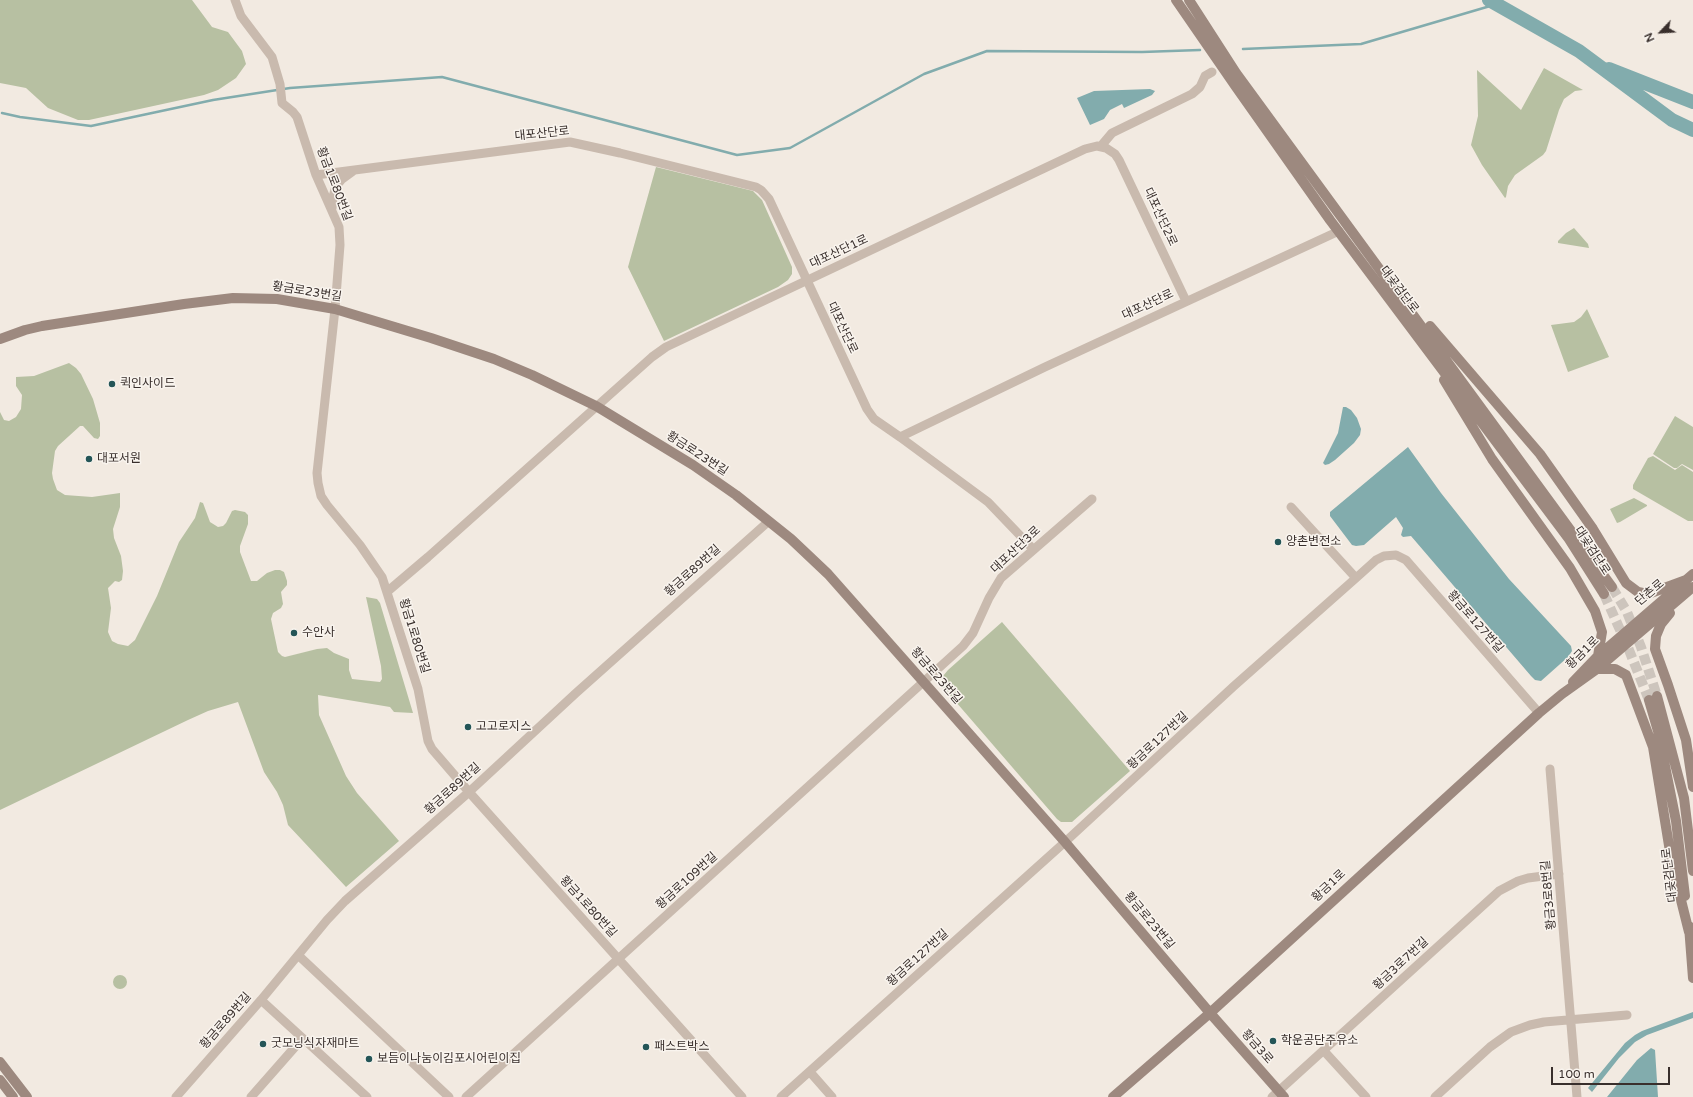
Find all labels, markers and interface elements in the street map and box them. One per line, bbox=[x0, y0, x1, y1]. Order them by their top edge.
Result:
north arrow bbox=[1641, 12, 1681, 52]
text: N bbox=[1642, 31, 1657, 44]
street label: 대포산단로 bbox=[514, 124, 570, 144]
street label: 황금1로80번길 bbox=[313, 145, 355, 223]
street label: 대포산단2로 bbox=[1140, 186, 1180, 248]
street label: 대포산단1로 bbox=[808, 232, 870, 272]
street label: 대곶검단로 bbox=[1377, 264, 1421, 316]
street label: 황금로23번길 bbox=[271, 279, 343, 305]
street label: 대포산단로 bbox=[1120, 287, 1176, 323]
street label: 대포산단로 bbox=[824, 300, 860, 356]
place label: 퀵인사이드 bbox=[120, 377, 175, 391]
marker: 퀵인사이드 bbox=[107, 379, 117, 389]
street label: 황금로23번길 bbox=[664, 429, 730, 479]
place label: 대포서원 bbox=[97, 452, 141, 466]
marker: 대포서원 bbox=[84, 454, 94, 464]
street label: 대포산단3로 bbox=[988, 523, 1044, 577]
street label: 대곶검단로 bbox=[1571, 524, 1613, 578]
place label: 양촌변전소 bbox=[1286, 535, 1341, 549]
marker: 양촌변전소 bbox=[1273, 537, 1283, 547]
street label: 황금로89번길 bbox=[662, 542, 724, 600]
street label: 단촌로 bbox=[1633, 577, 1667, 609]
street label: 황금로127번길 bbox=[1444, 588, 1506, 656]
street label: 황금1로80번길 bbox=[396, 597, 432, 675]
place label: 수안사 bbox=[302, 626, 335, 640]
marker: 수안사 bbox=[289, 628, 299, 638]
street label: 황금1로 bbox=[1564, 634, 1602, 672]
street label: 황금로23번길 bbox=[908, 645, 964, 707]
street label: 황금로127번길 bbox=[1125, 709, 1191, 773]
place label: 고고로지스 bbox=[476, 720, 531, 734]
marker: 고고로지스 bbox=[463, 722, 473, 732]
street label: 황금로89번길 bbox=[422, 760, 484, 818]
street label: 대곶검단로 bbox=[1659, 847, 1681, 903]
street label: 황금로109번길 bbox=[653, 850, 721, 912]
street label: 황금3로8번길 bbox=[1539, 859, 1559, 931]
street label: 황금1로 bbox=[1309, 867, 1349, 905]
street label: 황금1로80번길 bbox=[557, 873, 619, 941]
street label: 황금로23번길 bbox=[1121, 889, 1177, 953]
street label: 황금로127번길 bbox=[884, 927, 952, 989]
street label: 황금3로7번길 bbox=[1370, 935, 1432, 993]
street label: 황금로89번길 bbox=[198, 990, 254, 1052]
street label: 황금3로 bbox=[1238, 1027, 1276, 1067]
place label: 학운공단주유소 bbox=[1281, 1034, 1358, 1048]
marker: 학운공단주유소 bbox=[1268, 1036, 1278, 1046]
place label: 굿모닝식자재마트 bbox=[271, 1037, 359, 1051]
marker: 굿모닝식자재마트 bbox=[258, 1039, 268, 1049]
place label: 패스트박스 bbox=[654, 1040, 709, 1054]
marker: 패스트박스 bbox=[641, 1042, 651, 1052]
place label: 보듬이나눔이김포시어린이집 bbox=[377, 1052, 521, 1066]
marker: 보듬이나눔이김포시어린이집 bbox=[364, 1054, 374, 1064]
scale bar bbox=[1553, 1059, 1672, 1085]
text: 100 m bbox=[1558, 1067, 1595, 1081]

